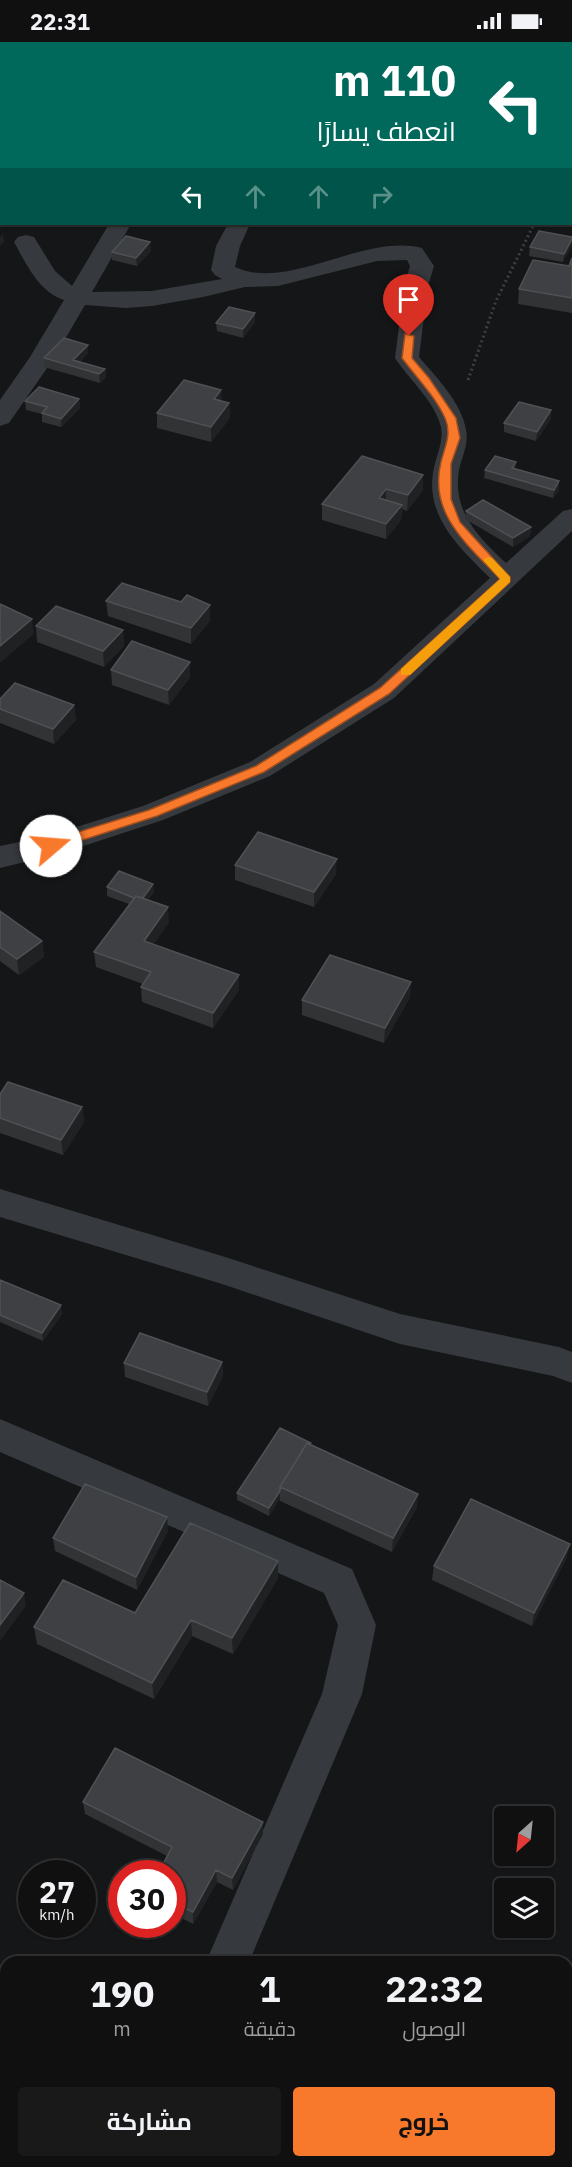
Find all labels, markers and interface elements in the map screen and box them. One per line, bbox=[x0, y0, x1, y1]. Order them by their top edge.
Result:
text: 22:31 bbox=[30, 7, 90, 36]
text: 110 m bbox=[333, 53, 456, 108]
icon: left bbox=[477, 66, 555, 144]
text: انعطف يسارًا bbox=[317, 113, 456, 148]
icon: left bbox=[176, 180, 209, 213]
icon: ahead bbox=[239, 180, 272, 213]
icon: ahead bbox=[302, 180, 335, 213]
icon: right bbox=[365, 180, 398, 213]
pin bbox=[383, 274, 434, 336]
icon: arrive bbox=[392, 283, 425, 316]
position arrow bbox=[19, 814, 83, 878]
north arrow bbox=[494, 1806, 554, 1866]
map controls bbox=[494, 1806, 554, 1938]
speed limit sign: 30 bbox=[108, 1860, 186, 1938]
text: 27 bbox=[39, 1872, 75, 1911]
button: layers bbox=[494, 1878, 554, 1938]
text: km/h bbox=[39, 1905, 75, 1924]
text: 1 bbox=[259, 1965, 281, 2012]
text: 22:32 bbox=[385, 1965, 484, 2012]
text: 190 bbox=[89, 1970, 154, 2017]
text: m bbox=[113, 2015, 131, 2042]
text: دقيقة bbox=[244, 2015, 296, 2042]
text: الوصول bbox=[403, 2015, 466, 2042]
button: مشاركة bbox=[18, 2087, 281, 2156]
button: خروج bbox=[293, 2087, 555, 2156]

